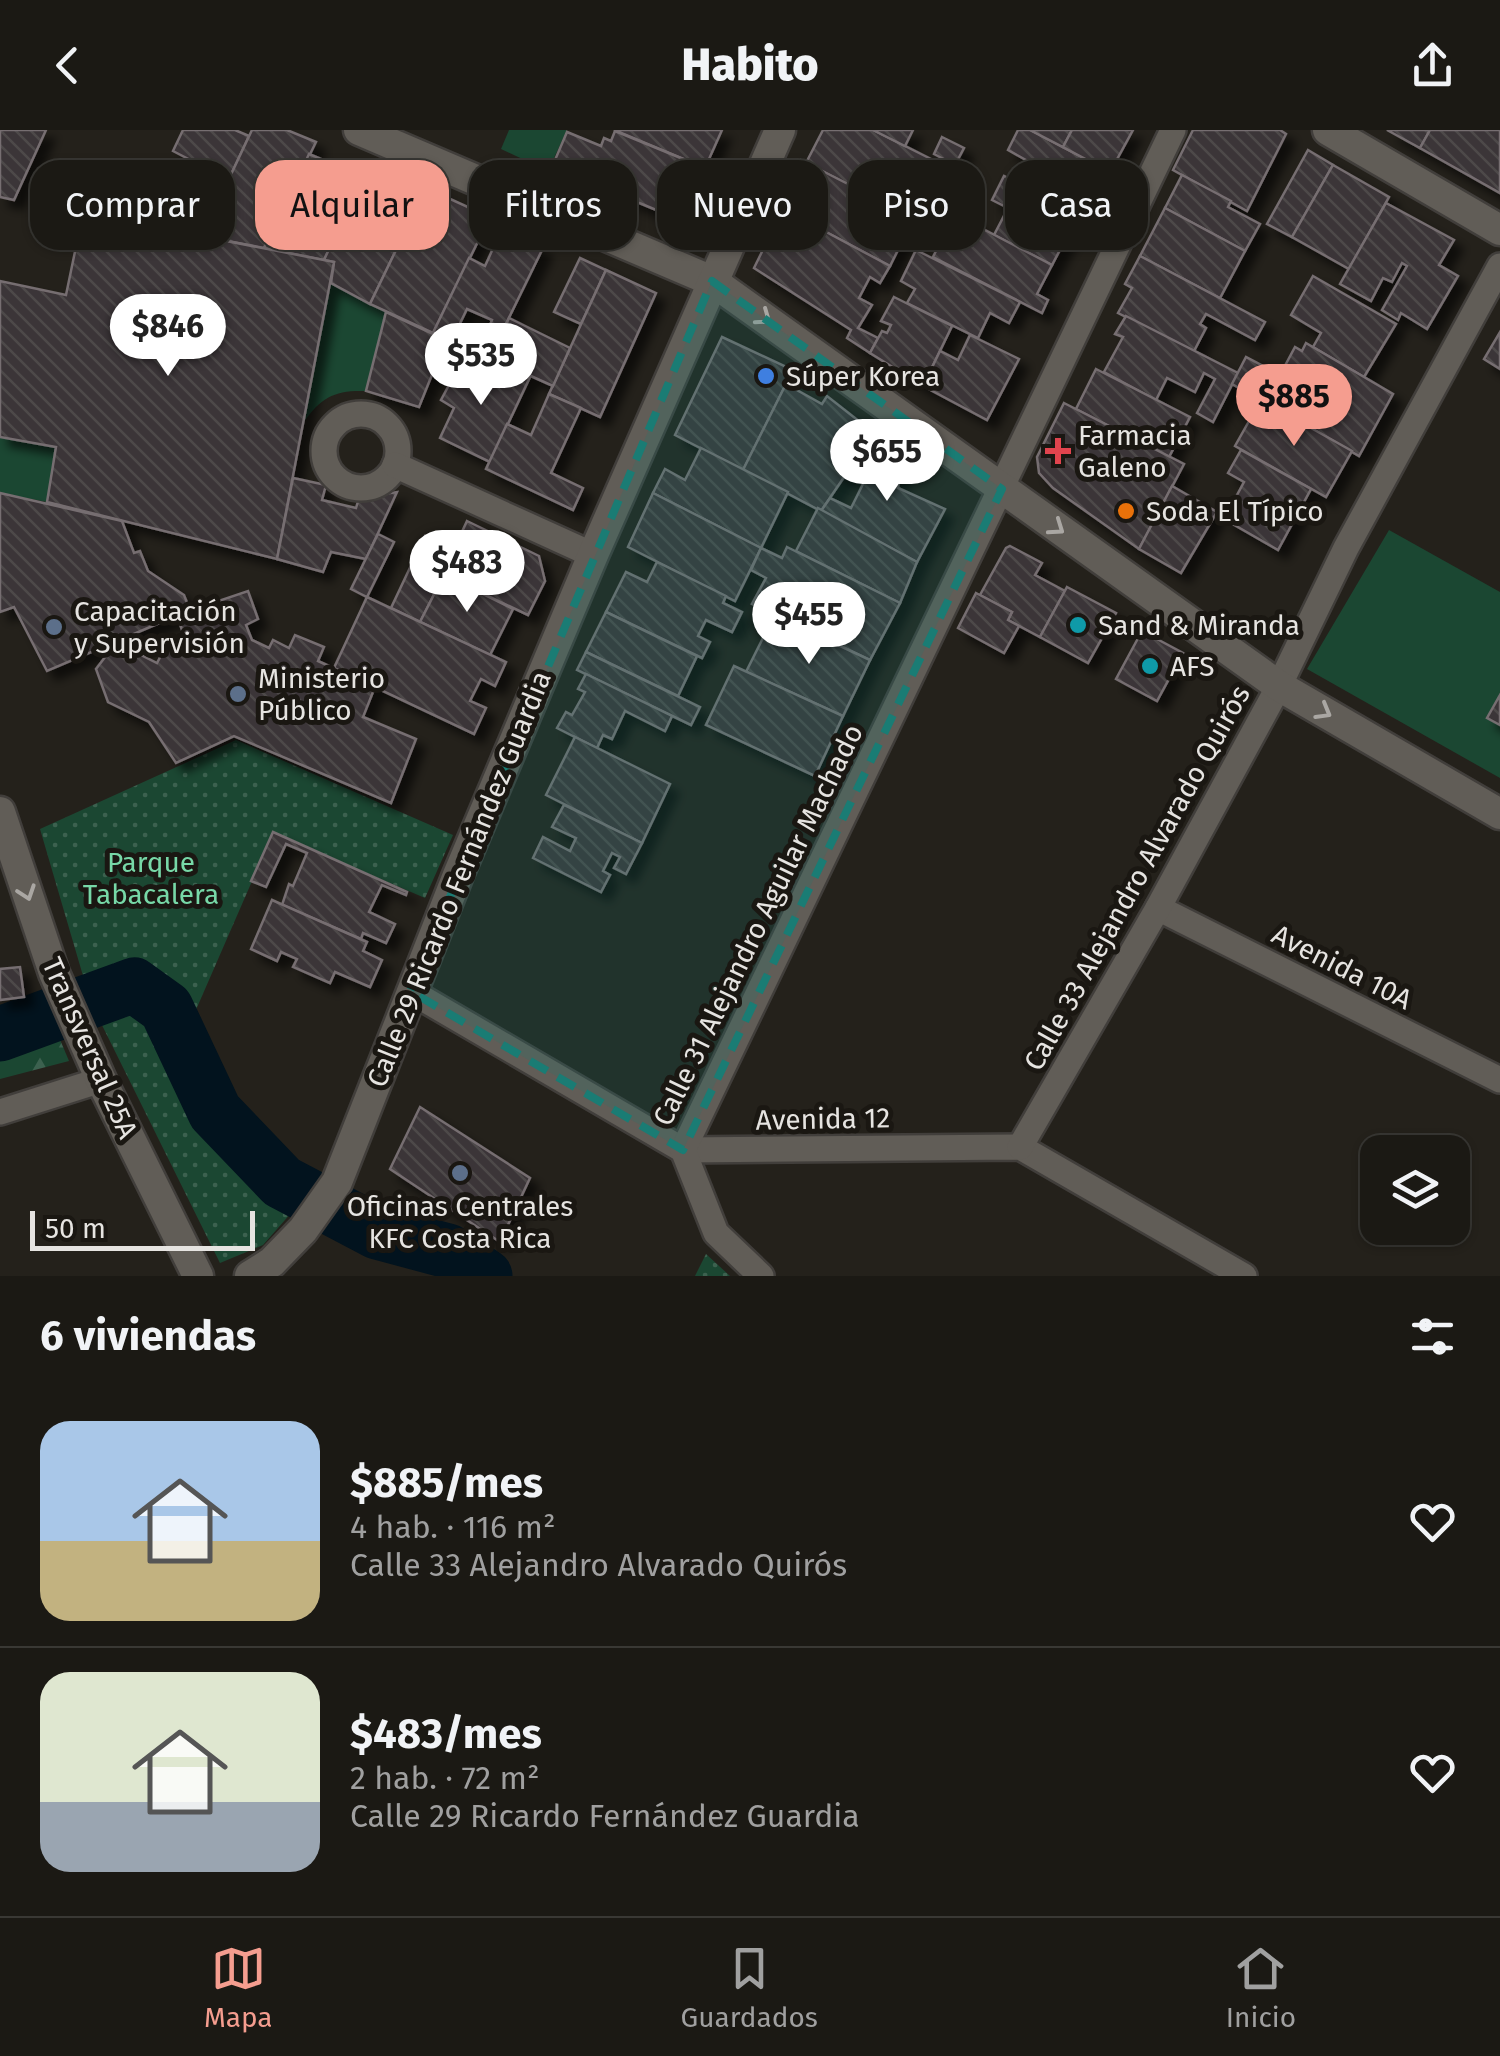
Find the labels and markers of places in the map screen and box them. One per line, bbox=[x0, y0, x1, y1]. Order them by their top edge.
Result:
pin: $846 bbox=[109, 294, 227, 379]
pin: $535 bbox=[422, 323, 540, 408]
place label: Súper Korea bbox=[786, 360, 940, 393]
pin: $885 bbox=[1235, 364, 1353, 449]
marker: Súper Korea bbox=[755, 365, 777, 387]
pin: $655 bbox=[828, 419, 946, 504]
place label: Farmacia Galeno bbox=[1078, 419, 1192, 484]
marker: Farmacia Galeno bbox=[1047, 440, 1069, 462]
place label: Soda El Típico bbox=[1146, 495, 1324, 528]
marker: Soda El Típico bbox=[1115, 500, 1137, 522]
pin: $483 bbox=[408, 530, 526, 615]
pin: $455 bbox=[750, 582, 868, 667]
place label: Capacitación y Supervisión bbox=[74, 595, 245, 660]
place label: Sand & Miranda bbox=[1098, 609, 1300, 642]
marker: Sand & Miranda bbox=[1067, 614, 1089, 636]
marker: Capacitación y Supervisión bbox=[43, 616, 65, 638]
place label: AFS bbox=[1170, 650, 1215, 683]
marker: AFS bbox=[1139, 655, 1161, 677]
place label: Ministerio Público bbox=[258, 662, 385, 727]
marker: Ministerio Público bbox=[227, 683, 249, 705]
marker: Oficinas Centrales KFC Costa Rica bbox=[449, 1162, 471, 1184]
place label: Oficinas Centrales KFC Costa Rica bbox=[347, 1190, 573, 1255]

